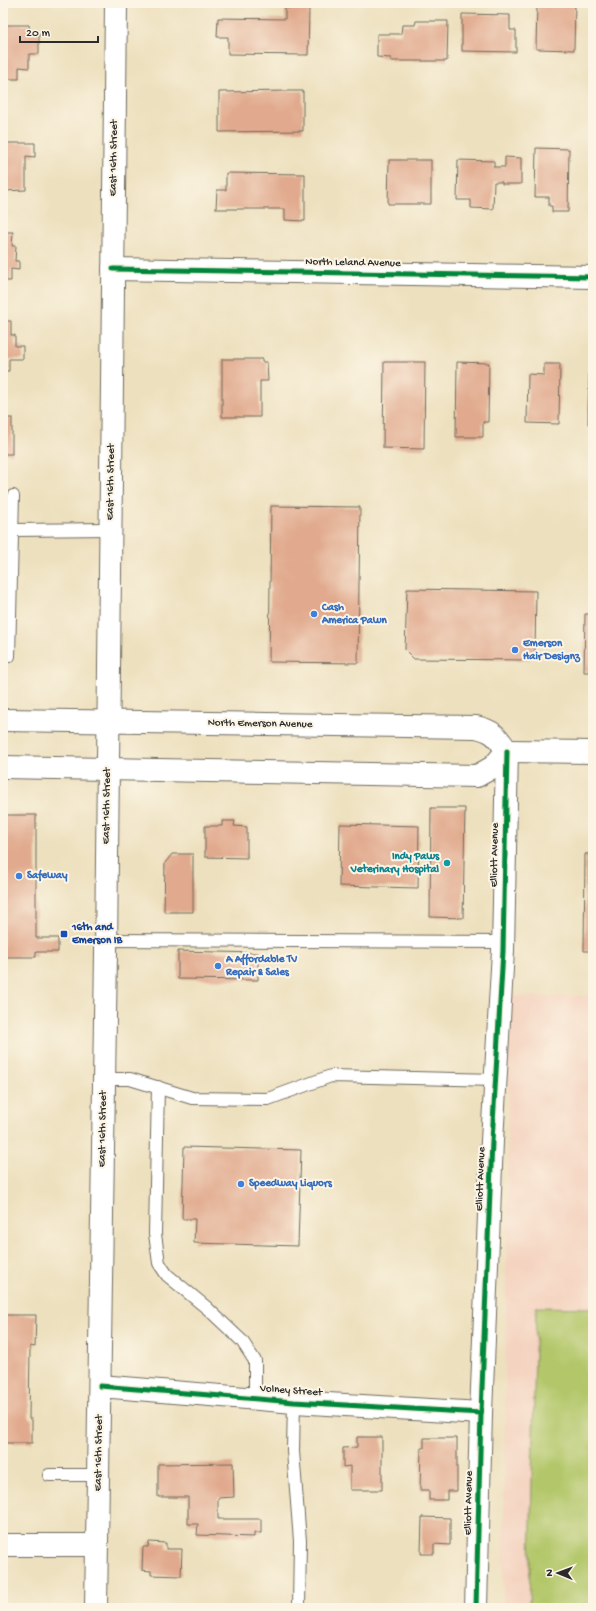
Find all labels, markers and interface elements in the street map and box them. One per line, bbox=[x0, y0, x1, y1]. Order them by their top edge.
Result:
scale bar bbox=[20, 18, 98, 44]
text: 20 m bbox=[26, 27, 51, 41]
street label: East 16th Street bbox=[107, 118, 121, 196]
street label: North Leland Avenue bbox=[305, 256, 401, 270]
street label: East 16th Street bbox=[104, 442, 118, 520]
place label: Cash America Pawn bbox=[321, 602, 387, 627]
marker: Cash America Pawn bbox=[309, 609, 319, 619]
place label: Emerson Hair Designz bbox=[522, 638, 581, 664]
marker: Emerson Hair Designz bbox=[510, 645, 520, 655]
street label: North Emerson Avenue bbox=[208, 717, 313, 731]
street label: East 16th Street bbox=[100, 766, 114, 844]
street label: Elliott Avenue bbox=[488, 822, 502, 887]
place label: Indy Paws Veterinary Hospital bbox=[350, 851, 440, 876]
marker: Indy Paws Veterinary Hospital bbox=[442, 858, 452, 868]
place label: Safeway bbox=[27, 869, 68, 882]
marker: Safeway bbox=[14, 871, 24, 881]
place label: 16th and Emerson IB bbox=[71, 921, 123, 947]
marker: 16th and Emerson IB bbox=[59, 929, 69, 939]
place label: A Affordable TV Repair & Sales bbox=[225, 953, 297, 979]
marker: A Affordable TV Repair & Sales bbox=[213, 961, 223, 971]
street label: East 16th Street bbox=[96, 1089, 110, 1167]
street label: Elliott Avenue bbox=[474, 1146, 488, 1211]
place label: Speedway Liquors bbox=[249, 1178, 333, 1191]
marker: Speedway Liquors bbox=[236, 1179, 246, 1189]
street label: Volney Street bbox=[258, 1383, 324, 1399]
street label: East 16th Street bbox=[92, 1413, 106, 1491]
street label: Elliott Avenue bbox=[462, 1470, 476, 1535]
north arrow bbox=[538, 1553, 578, 1593]
text: N bbox=[544, 1569, 556, 1577]

